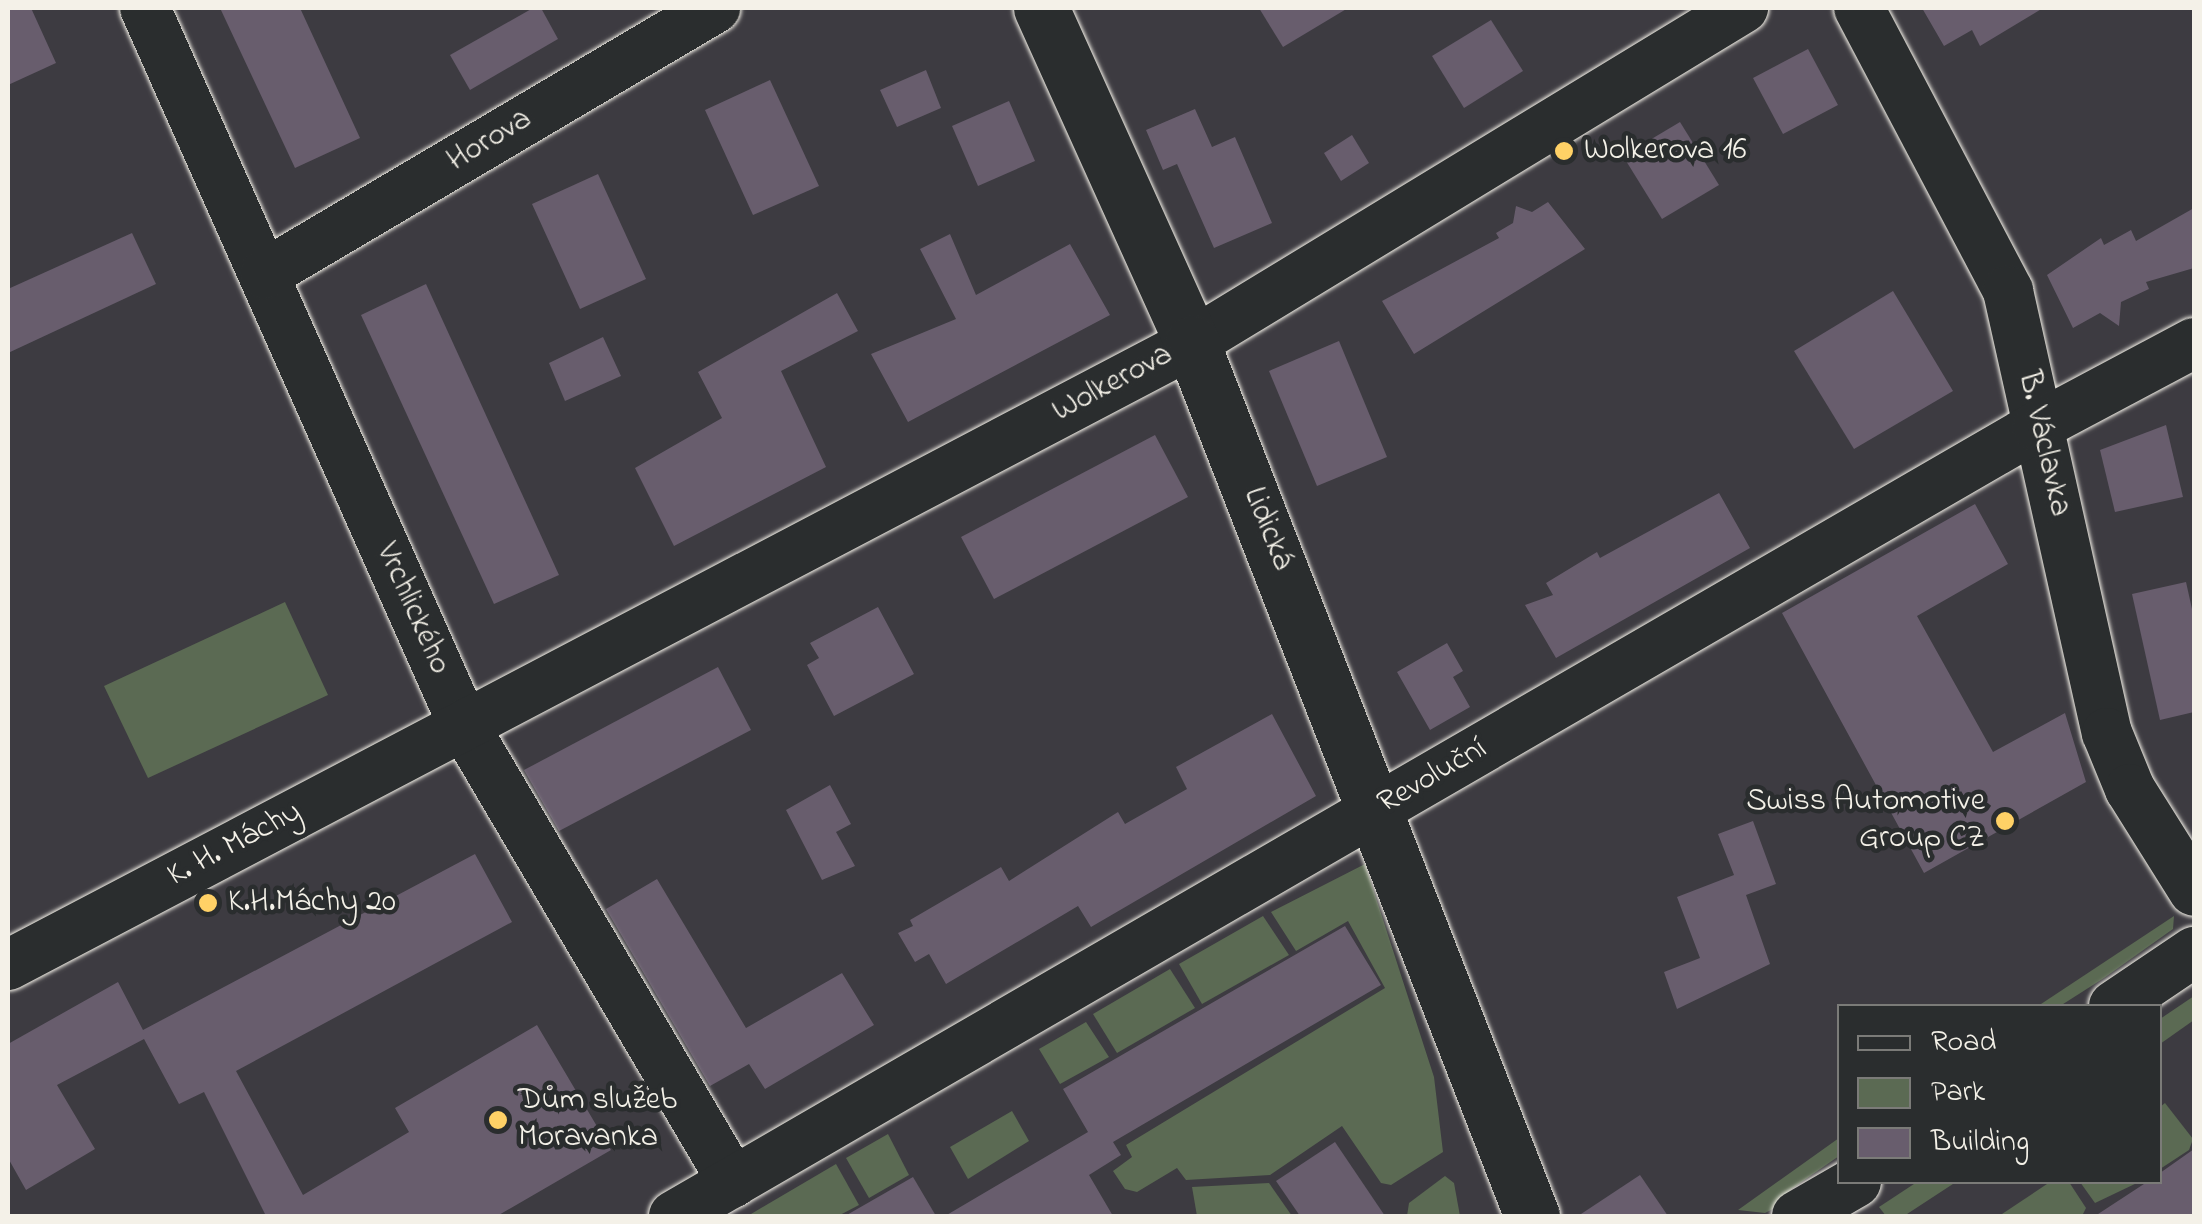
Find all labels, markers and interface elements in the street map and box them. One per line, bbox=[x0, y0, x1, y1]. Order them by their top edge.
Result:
street label: Horova bbox=[441, 101, 539, 181]
place label: Wolkerova 16 bbox=[1584, 132, 1747, 170]
marker: Wolkerova 16 bbox=[1553, 140, 1575, 162]
street label: Wolkerova bbox=[1046, 336, 1180, 432]
street label: B. Václavka bbox=[2008, 368, 2078, 520]
street label: Lidická bbox=[1233, 482, 1301, 576]
street label: Vrchlického bbox=[366, 537, 458, 681]
street label: Revoluční bbox=[1372, 731, 1494, 823]
place label: Swiss Automotive Group CZ bbox=[1746, 784, 1985, 859]
street label: K. H. Máchy bbox=[162, 794, 308, 896]
marker: Swiss Automotive Group CZ bbox=[1994, 810, 2016, 832]
place label: K.H.Máchy 20 bbox=[228, 884, 396, 922]
marker: K.H.Máchy 20 bbox=[197, 892, 219, 914]
legend bbox=[1837, 1004, 2162, 1184]
text: Road bbox=[1931, 1021, 1996, 1065]
text: Park bbox=[1931, 1071, 1985, 1115]
place label: Dům služeb Moravanka bbox=[518, 1083, 677, 1158]
marker: Dům služeb Moravanka bbox=[487, 1109, 509, 1131]
text: Building bbox=[1931, 1121, 2029, 1165]

